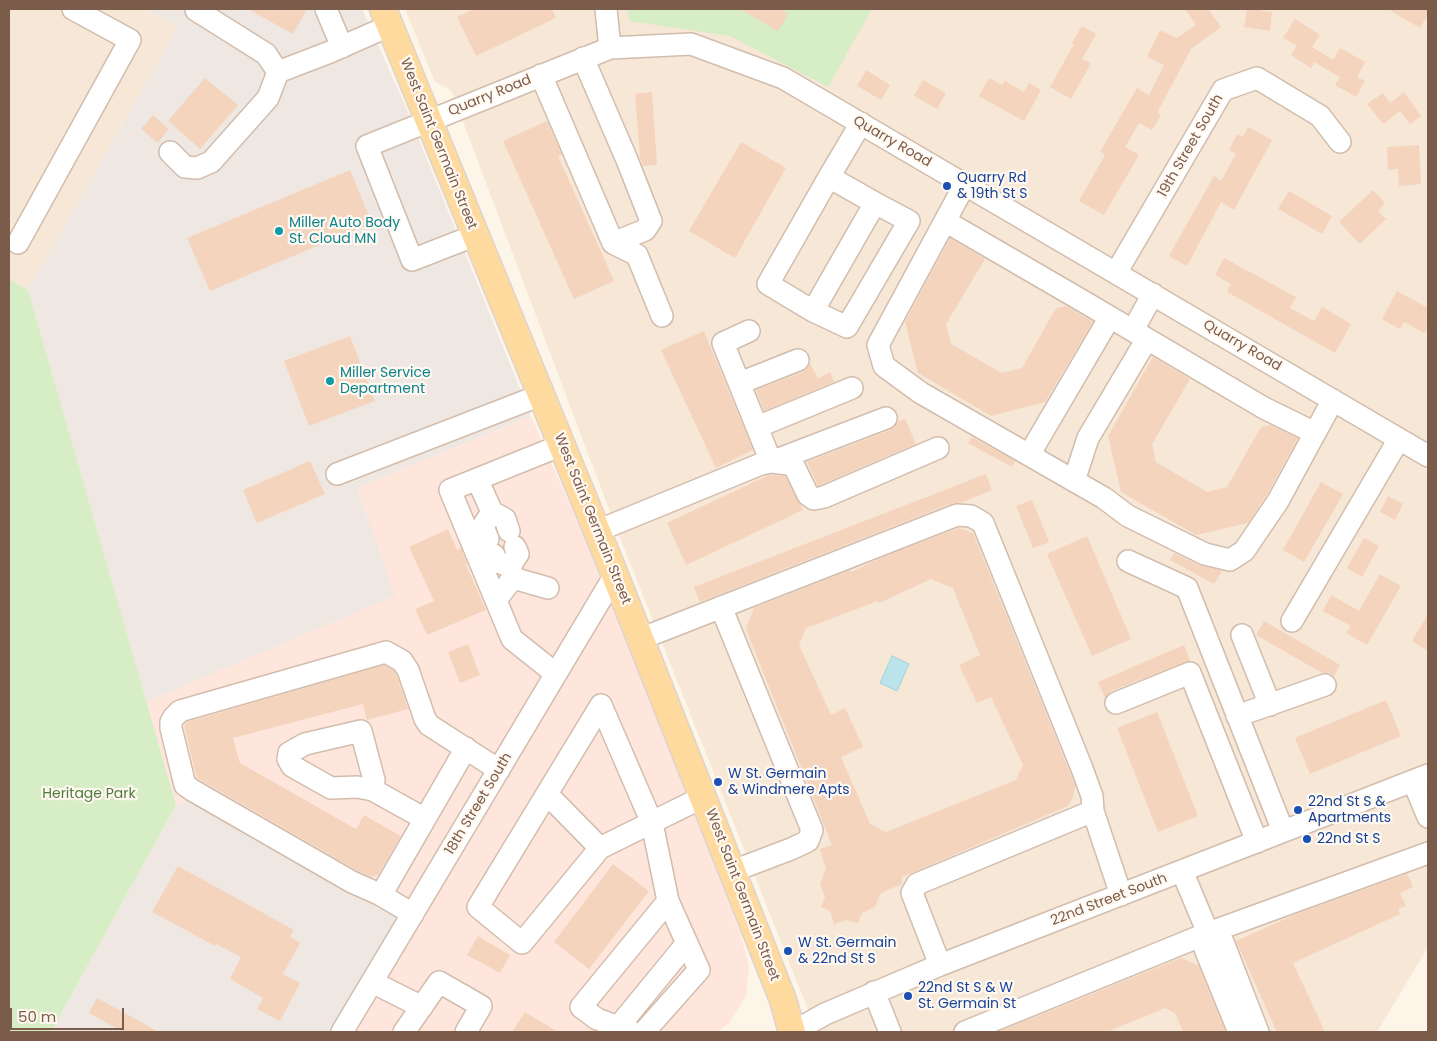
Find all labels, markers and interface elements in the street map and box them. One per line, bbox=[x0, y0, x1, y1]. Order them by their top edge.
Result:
street label: West Saint Germain Street bbox=[396, 56, 480, 232]
street label: Quarry Road bbox=[446, 72, 534, 120]
street label: 19th Street South bbox=[1155, 92, 1227, 200]
street label: Quarry Road bbox=[850, 113, 934, 171]
place label: Quarry Rd & 19th St S bbox=[957, 170, 1027, 202]
marker: Quarry Rd & 19th St S bbox=[941, 180, 953, 192]
place label: Miller Auto Body St. Cloud MN bbox=[289, 215, 400, 248]
marker: Miller Auto Body St. Cloud MN bbox=[273, 225, 285, 237]
street label: Quarry Road bbox=[1200, 317, 1284, 375]
place label: Miller Service Department bbox=[340, 365, 431, 398]
marker: Miller Service Department bbox=[324, 375, 336, 387]
street label: West Saint Germain Street bbox=[550, 431, 634, 607]
street label: 18th Street South bbox=[442, 750, 516, 858]
place label: W St. Germain & Windmere Apts bbox=[728, 766, 850, 799]
marker: W St. Germain & Windmere Apts bbox=[712, 776, 724, 788]
park label: Heritage Park bbox=[42, 786, 136, 802]
place label: 22nd St S & Apartments bbox=[1308, 794, 1391, 826]
marker: 22nd St S & Apartments bbox=[1292, 804, 1304, 816]
street label: West Saint Germain Street bbox=[701, 806, 783, 984]
place label: 22nd St S bbox=[1317, 831, 1381, 847]
marker: 22nd St S bbox=[1301, 833, 1313, 845]
street label: 22nd Street South bbox=[1048, 870, 1170, 930]
place label: W St. Germain & 22nd St S bbox=[798, 935, 896, 968]
marker: W St. Germain & 22nd St S bbox=[782, 945, 794, 957]
place label: 22nd St S & W St. Germain St bbox=[918, 980, 1016, 1012]
marker: 22nd St S & W St. Germain St bbox=[902, 990, 914, 1002]
scale bar bbox=[12, 998, 126, 1030]
text: 50 m bbox=[18, 1006, 56, 1027]

